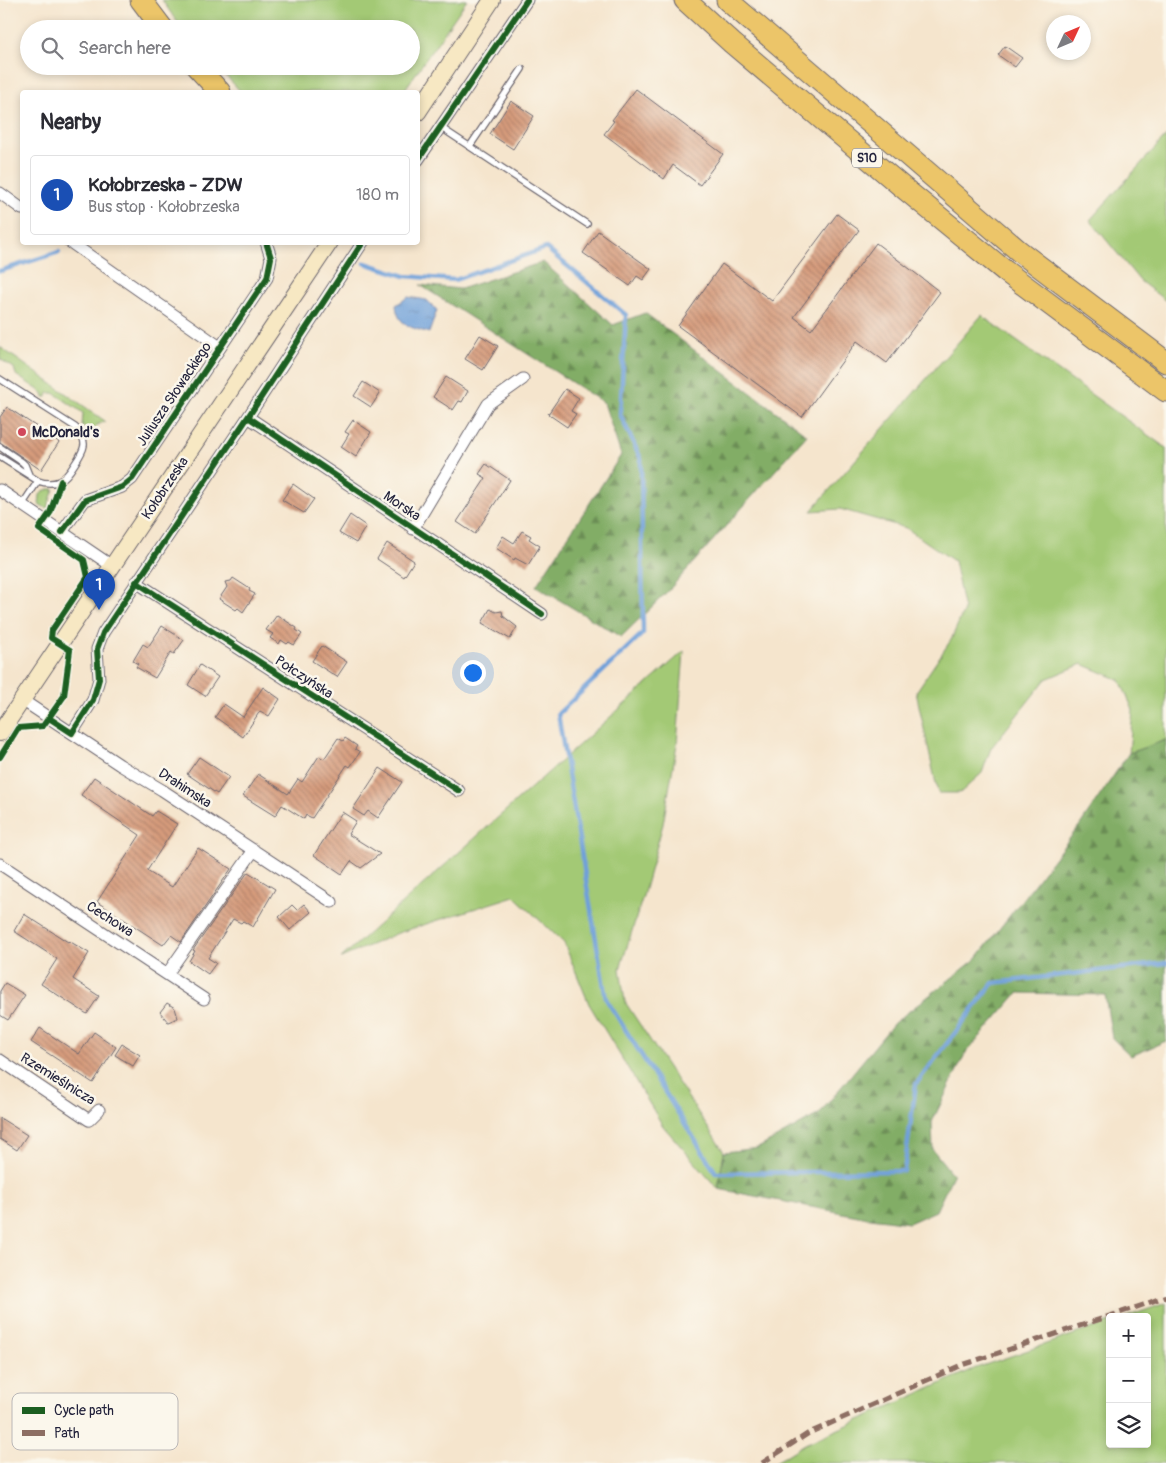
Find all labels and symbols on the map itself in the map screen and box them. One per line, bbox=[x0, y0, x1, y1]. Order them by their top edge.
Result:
north arrow bbox=[1046, 15, 1091, 60]
road number: S10 bbox=[852, 148, 882, 168]
street label: Juliusza Słowackiego bbox=[133, 338, 215, 449]
place label: McDonald's bbox=[32, 424, 100, 441]
marker: McDonald's bbox=[16, 426, 28, 438]
street label: Kołobrzeska bbox=[138, 454, 192, 522]
street label: Morska bbox=[380, 487, 424, 525]
pin: 1 bbox=[83, 569, 115, 610]
street label: Połczyńska bbox=[272, 652, 336, 702]
your location bbox=[460, 660, 486, 686]
street label: Drahimska bbox=[155, 765, 215, 811]
street label: Cechowa bbox=[83, 898, 137, 940]
street label: Rzemieślnicza bbox=[17, 1049, 99, 1109]
legend bbox=[12, 1393, 178, 1450]
text: Cycle path bbox=[54, 1402, 114, 1419]
text: Path bbox=[54, 1425, 79, 1442]

